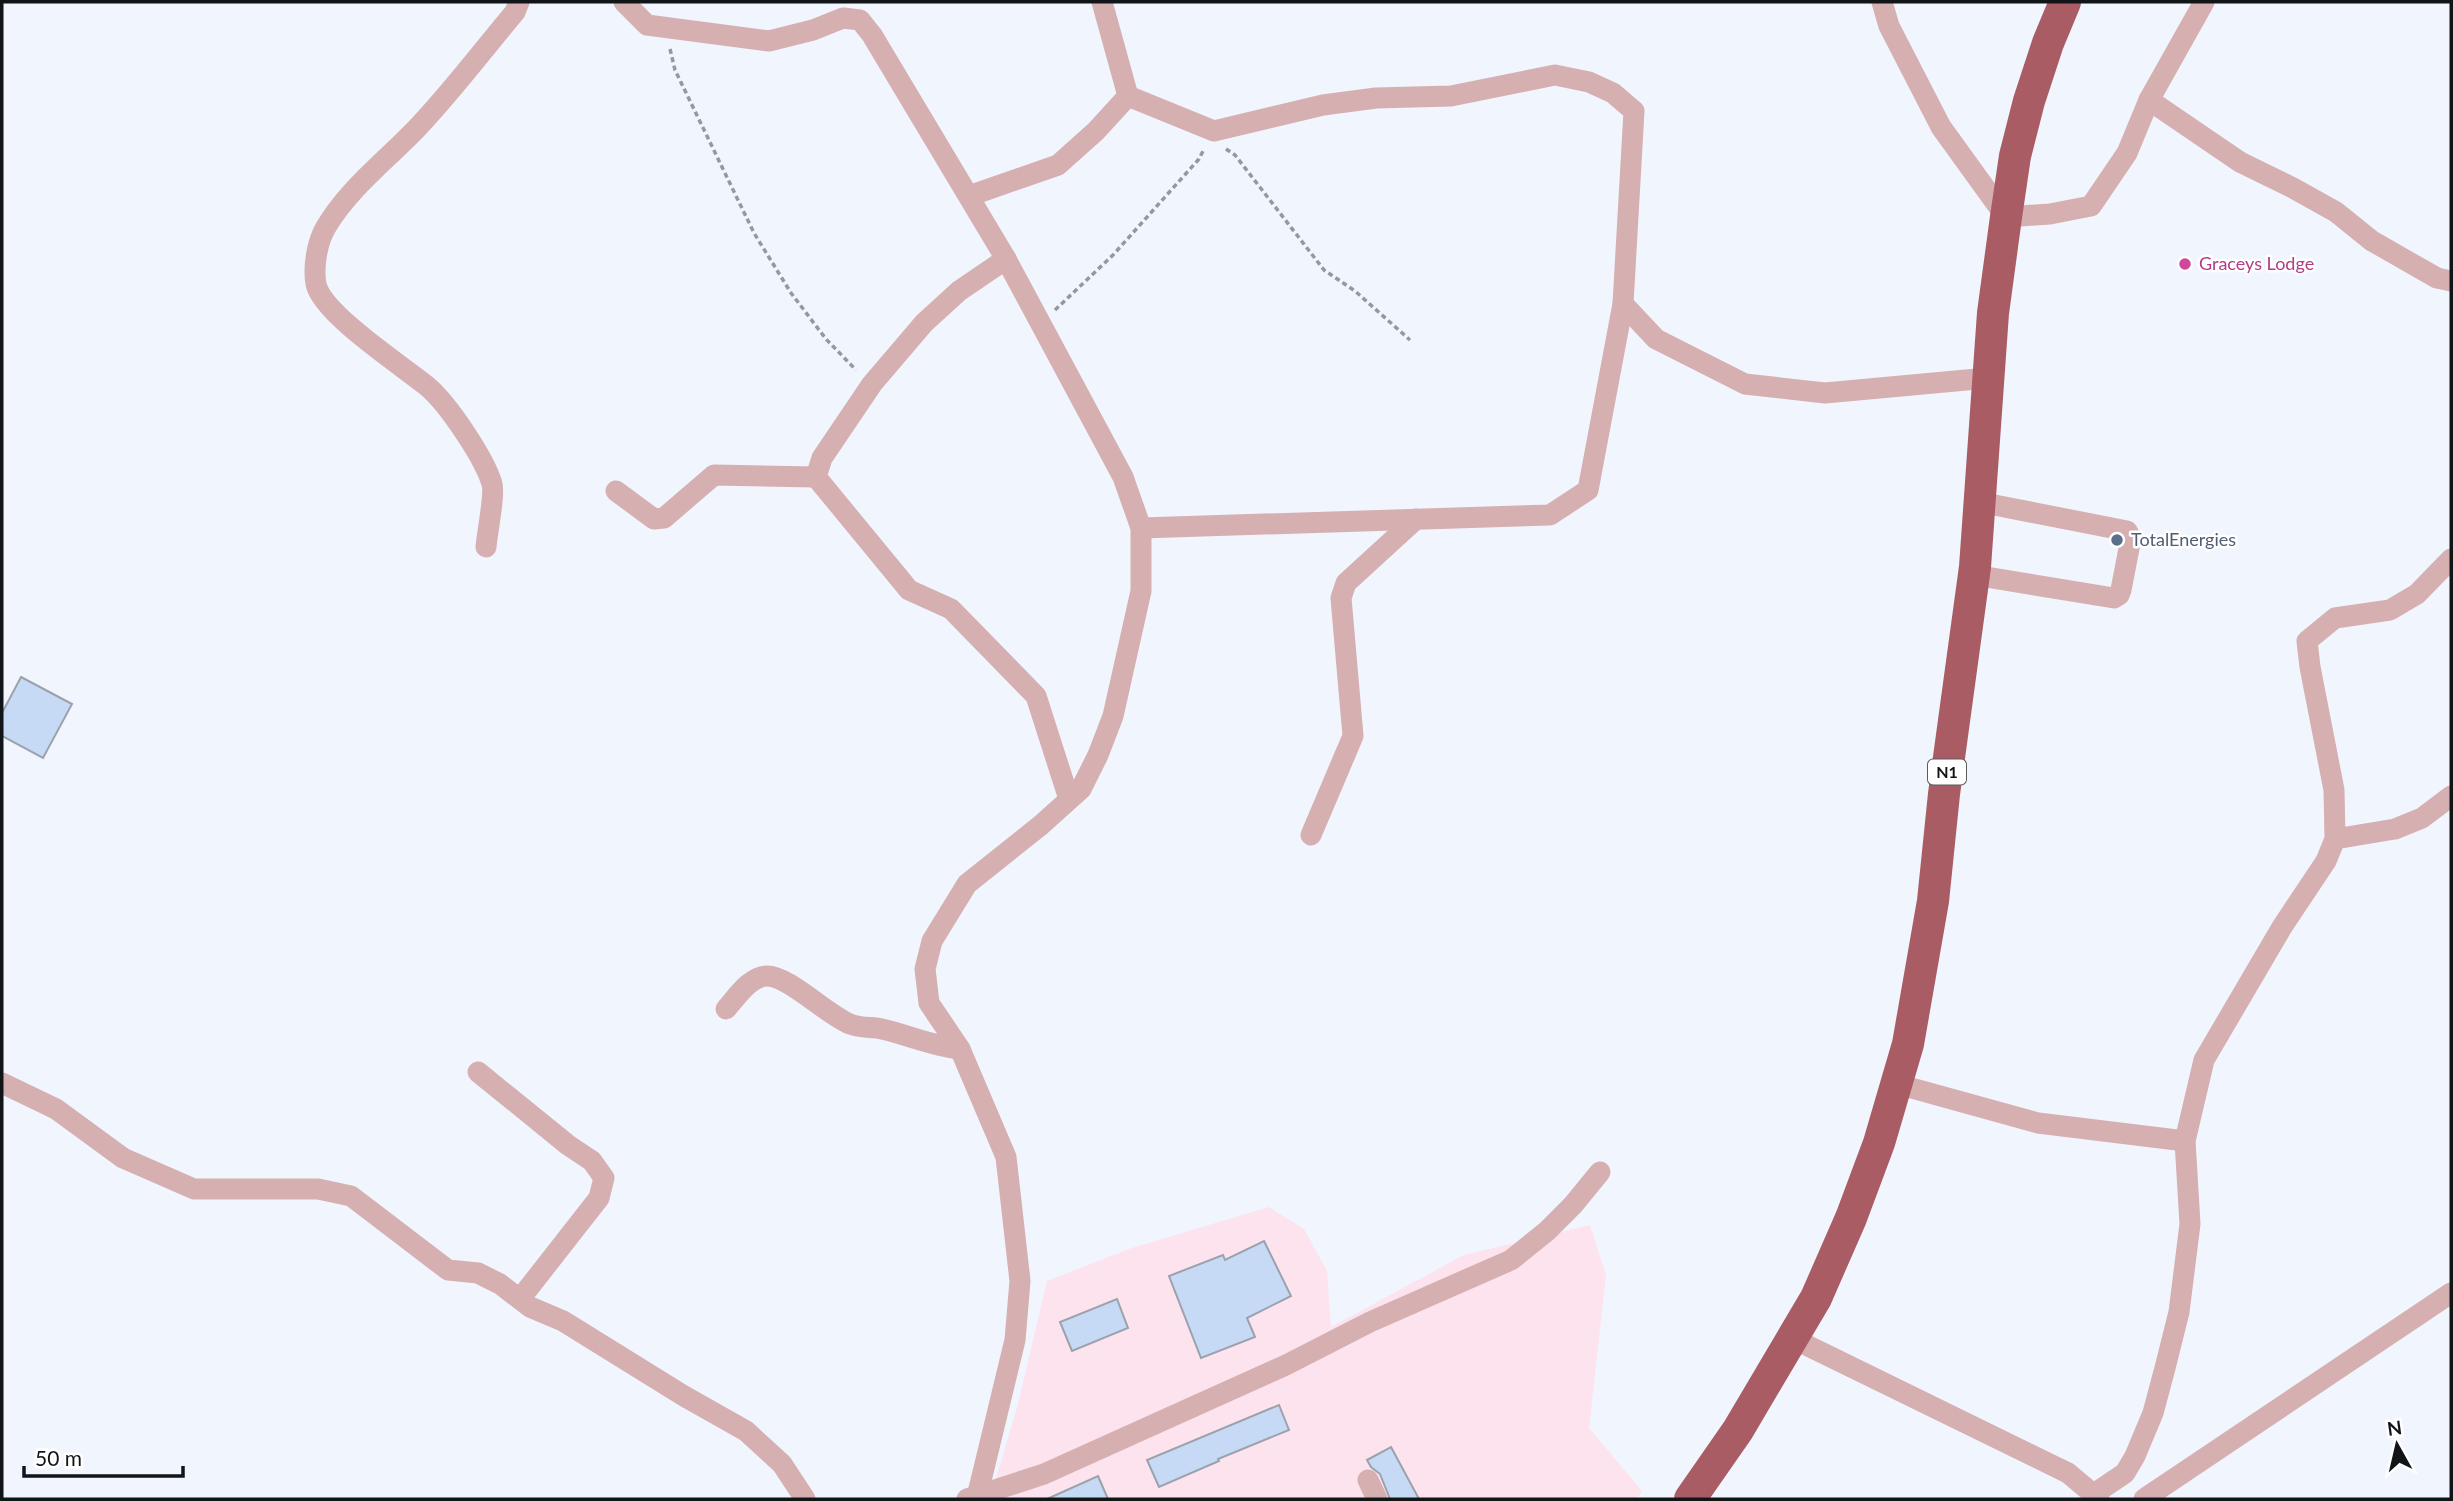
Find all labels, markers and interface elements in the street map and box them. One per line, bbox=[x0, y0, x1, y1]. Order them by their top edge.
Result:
place label: Graceys Lodge bbox=[2199, 252, 2314, 274]
marker: Graceys Lodge bbox=[2177, 256, 2193, 272]
place label: TotalEnergies bbox=[2131, 528, 2236, 550]
marker: TotalEnergies bbox=[2109, 532, 2125, 548]
road number: N1 bbox=[1928, 760, 1966, 785]
north arrow bbox=[2362, 1410, 2432, 1480]
text: N bbox=[2386, 1415, 2403, 1440]
scale bar bbox=[24, 1434, 184, 1478]
text: 50 m bbox=[35, 1445, 82, 1470]

